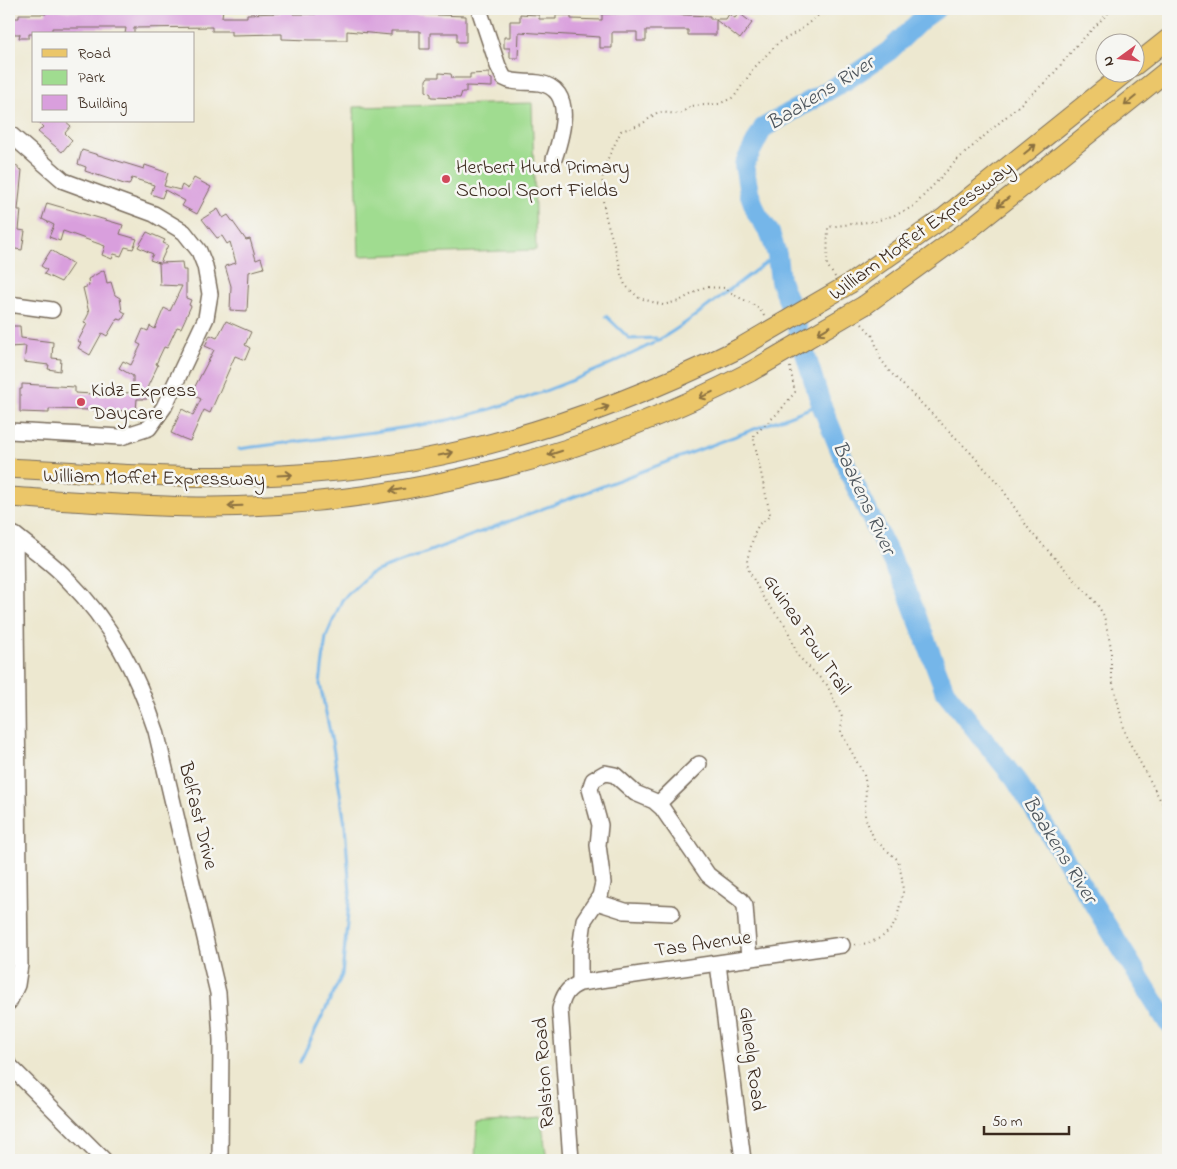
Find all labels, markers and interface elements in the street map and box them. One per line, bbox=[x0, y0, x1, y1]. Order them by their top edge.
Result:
legend bbox=[32, 32, 195, 122]
north arrow bbox=[1094, 32, 1144, 82]
text: Road bbox=[78, 43, 111, 65]
water label: Baakens River bbox=[761, 48, 883, 139]
text: N bbox=[1098, 54, 1120, 68]
text: Park bbox=[78, 67, 106, 89]
text: Building bbox=[77, 93, 127, 116]
one-way arrow bbox=[1124, 95, 1137, 106]
one-way arrow bbox=[1023, 144, 1036, 155]
place label: Herbert Hurd Primary School Sport Fields bbox=[456, 154, 629, 206]
street label: William Moffet Expressway bbox=[824, 155, 1020, 309]
marker: Herbert Hurd Primary School Sport Fields bbox=[440, 173, 452, 185]
one-way arrow bbox=[997, 197, 1010, 208]
one-way arrow bbox=[817, 326, 831, 336]
place label: Kidz Express Daycare bbox=[90, 377, 196, 429]
one-way arrow bbox=[699, 390, 714, 400]
marker: Kidz Express Daycare bbox=[75, 396, 87, 408]
one-way arrow bbox=[594, 404, 609, 414]
water label: Baakens River bbox=[824, 436, 903, 562]
one-way arrow bbox=[437, 448, 453, 458]
one-way arrow bbox=[547, 448, 563, 458]
street label: William Moffet Expressway bbox=[43, 463, 265, 495]
one-way arrow bbox=[276, 471, 292, 480]
one-way arrow bbox=[389, 486, 405, 496]
one-way arrow bbox=[227, 501, 244, 511]
street label: Guinea Fowl Trail bbox=[755, 569, 857, 701]
street label: Belfast Drive bbox=[169, 758, 224, 873]
water label: Baakens River bbox=[1014, 790, 1105, 912]
street label: Tas Avenue bbox=[653, 924, 753, 966]
street label: Glenelg Road bbox=[729, 1005, 772, 1113]
street label: Ralston Road bbox=[527, 1017, 563, 1129]
scale bar bbox=[984, 1104, 1070, 1136]
text: 50 m bbox=[992, 1111, 1023, 1133]

